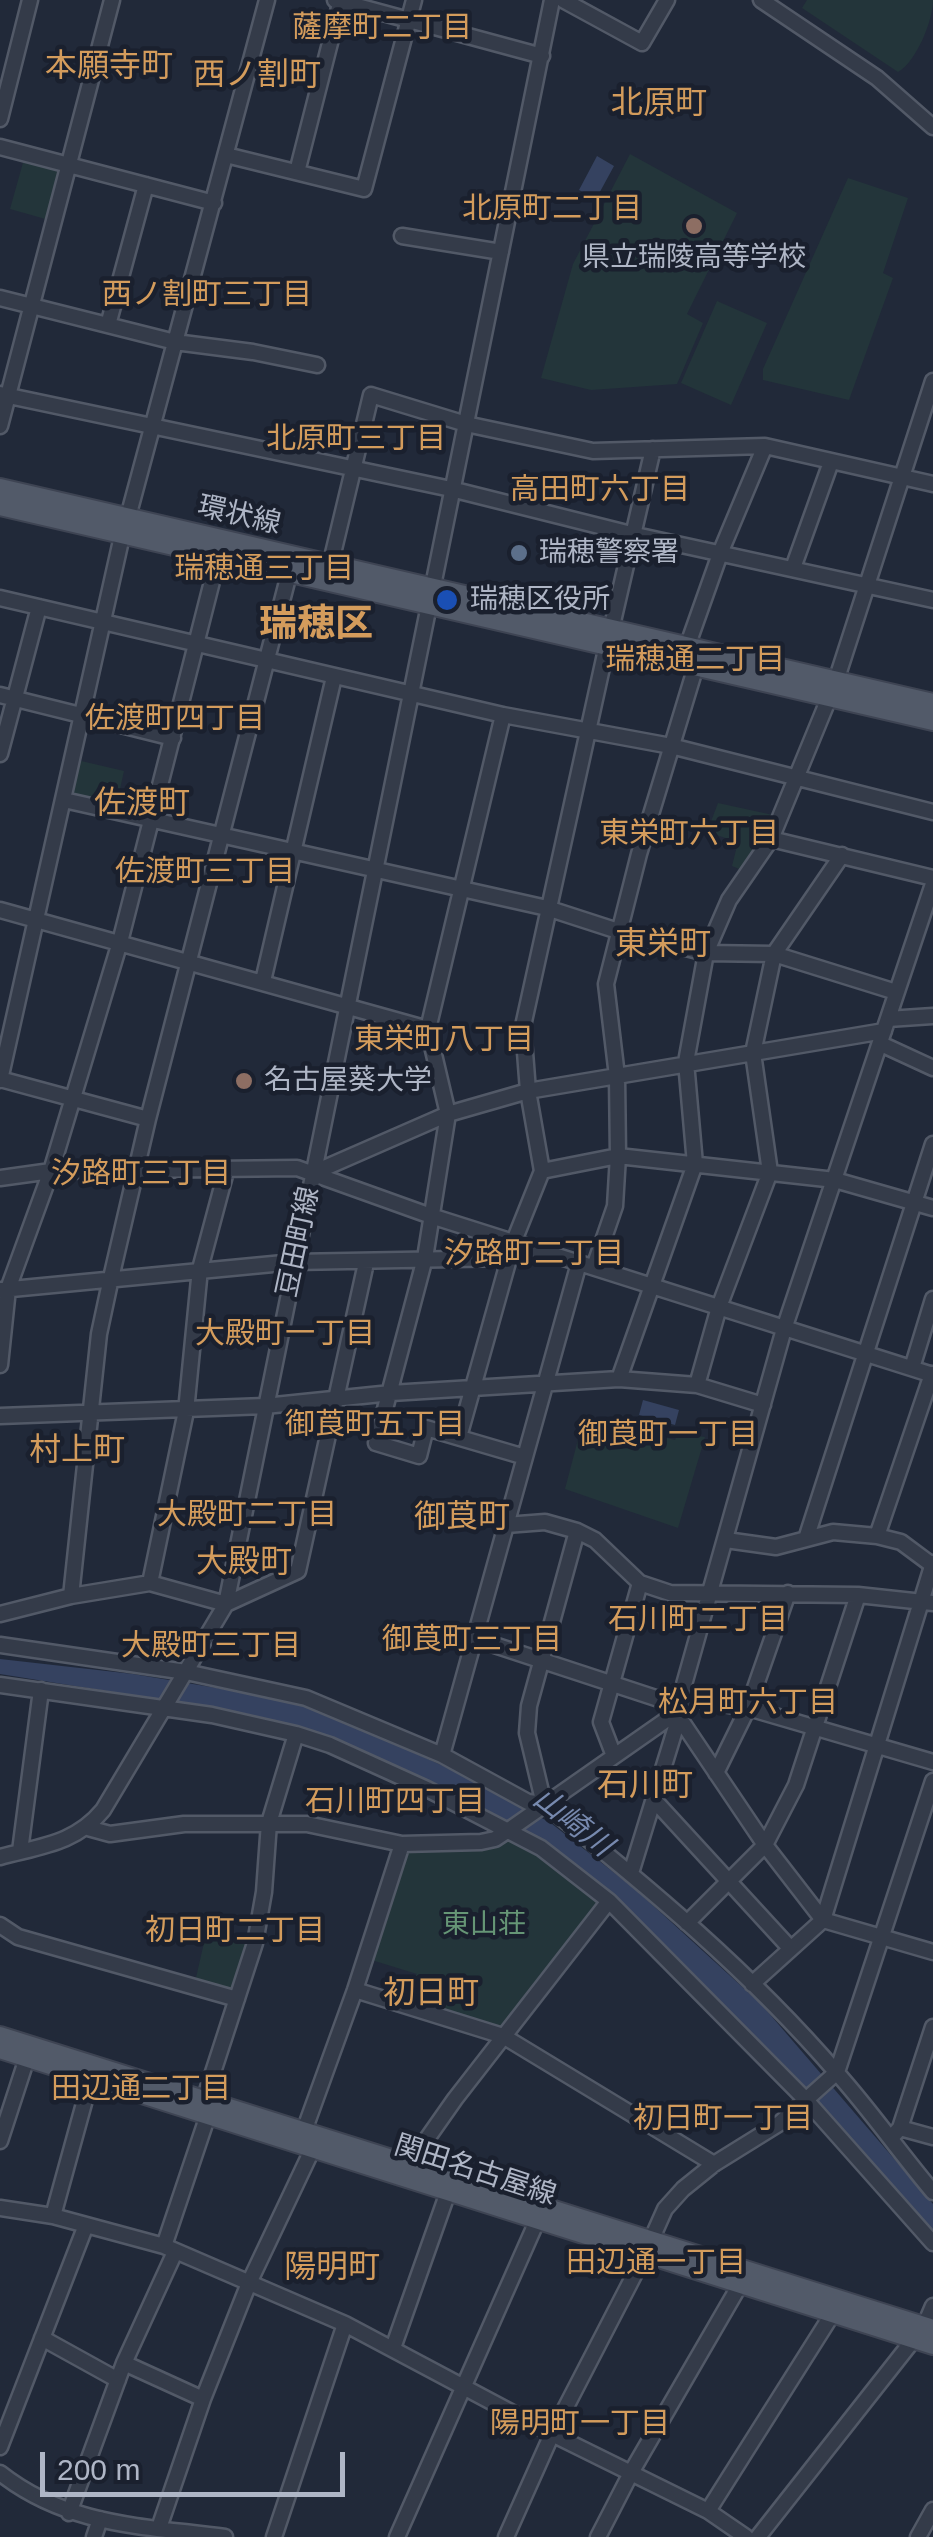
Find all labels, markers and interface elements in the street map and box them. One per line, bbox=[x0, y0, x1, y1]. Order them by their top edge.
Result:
district label: 薩摩町二丁目 bbox=[292, 11, 472, 47]
district label: 本願寺町 bbox=[45, 48, 173, 86]
district label: 西ノ割町 bbox=[193, 57, 321, 95]
district label: 北原町 bbox=[611, 85, 707, 123]
district label: 北原町二丁目 bbox=[462, 192, 642, 228]
marker: 県立瑞陵高等学校 bbox=[683, 215, 705, 237]
place label: 県立瑞陵高等学校 bbox=[582, 241, 806, 275]
district label: 西ノ割町三丁目 bbox=[102, 278, 312, 314]
district label: 北原町三丁目 bbox=[266, 422, 446, 458]
district label: 高田町六丁目 bbox=[510, 473, 690, 509]
street label: 環状線 bbox=[194, 490, 284, 542]
place label: 瑞穂警察署 bbox=[539, 536, 679, 570]
marker: 瑞穂警察署 bbox=[508, 542, 530, 564]
district label: 瑞穂通三丁目 bbox=[174, 552, 354, 588]
place label: 瑞穂区役所 bbox=[470, 583, 610, 617]
marker: 瑞穂区役所 bbox=[434, 587, 460, 613]
district label: 瑞穂区 bbox=[259, 603, 373, 649]
district label: 瑞穂通二丁目 bbox=[605, 643, 785, 679]
district label: 佐渡町四丁目 bbox=[85, 702, 265, 738]
district label: 佐渡町 bbox=[94, 785, 190, 823]
district label: 東栄町六丁目 bbox=[599, 817, 779, 853]
district label: 佐渡町三丁目 bbox=[115, 855, 295, 891]
district label: 東栄町 bbox=[615, 926, 711, 964]
district label: 東栄町八丁目 bbox=[354, 1023, 534, 1059]
place label: 名古屋葵大学 bbox=[264, 1064, 432, 1098]
marker: 名古屋葵大学 bbox=[233, 1070, 255, 1092]
district label: 汐路町三丁目 bbox=[51, 1157, 231, 1193]
street label: 豆田町線 bbox=[271, 1184, 327, 1300]
district label: 汐路町二丁目 bbox=[444, 1237, 624, 1273]
district label: 大殿町一丁目 bbox=[195, 1317, 375, 1353]
district label: 御莨町五丁目 bbox=[285, 1408, 465, 1444]
district label: 御莨町一丁目 bbox=[578, 1418, 758, 1454]
district label: 村上町 bbox=[29, 1432, 125, 1470]
district label: 大殿町二丁目 bbox=[157, 1498, 337, 1534]
district label: 御莨町 bbox=[414, 1499, 510, 1537]
district label: 大殿町 bbox=[196, 1544, 292, 1582]
district label: 石川町二丁目 bbox=[608, 1603, 788, 1639]
district label: 御莨町三丁目 bbox=[382, 1623, 562, 1659]
district label: 大殿町三丁目 bbox=[121, 1629, 301, 1665]
district label: 松月町六丁目 bbox=[658, 1686, 838, 1722]
district label: 石川町 bbox=[597, 1767, 693, 1805]
water label: 山崎川 bbox=[525, 1781, 619, 1865]
district label: 石川町四丁目 bbox=[305, 1785, 485, 1821]
park label: 東山荘 bbox=[442, 1908, 526, 1942]
district label: 初日町二丁目 bbox=[145, 1914, 325, 1950]
district label: 初日町 bbox=[383, 1975, 479, 2013]
district label: 田辺通二丁目 bbox=[51, 2072, 231, 2108]
district label: 初日町一丁目 bbox=[633, 2102, 813, 2138]
street label: 関田名古屋線 bbox=[390, 2129, 560, 2213]
district label: 田辺通一丁目 bbox=[566, 2246, 746, 2282]
district label: 陽明町 bbox=[284, 2249, 380, 2287]
district label: 陽明町一丁目 bbox=[490, 2407, 670, 2443]
scale bar bbox=[45, 2432, 350, 2494]
text: 200 m bbox=[57, 2453, 140, 2486]

